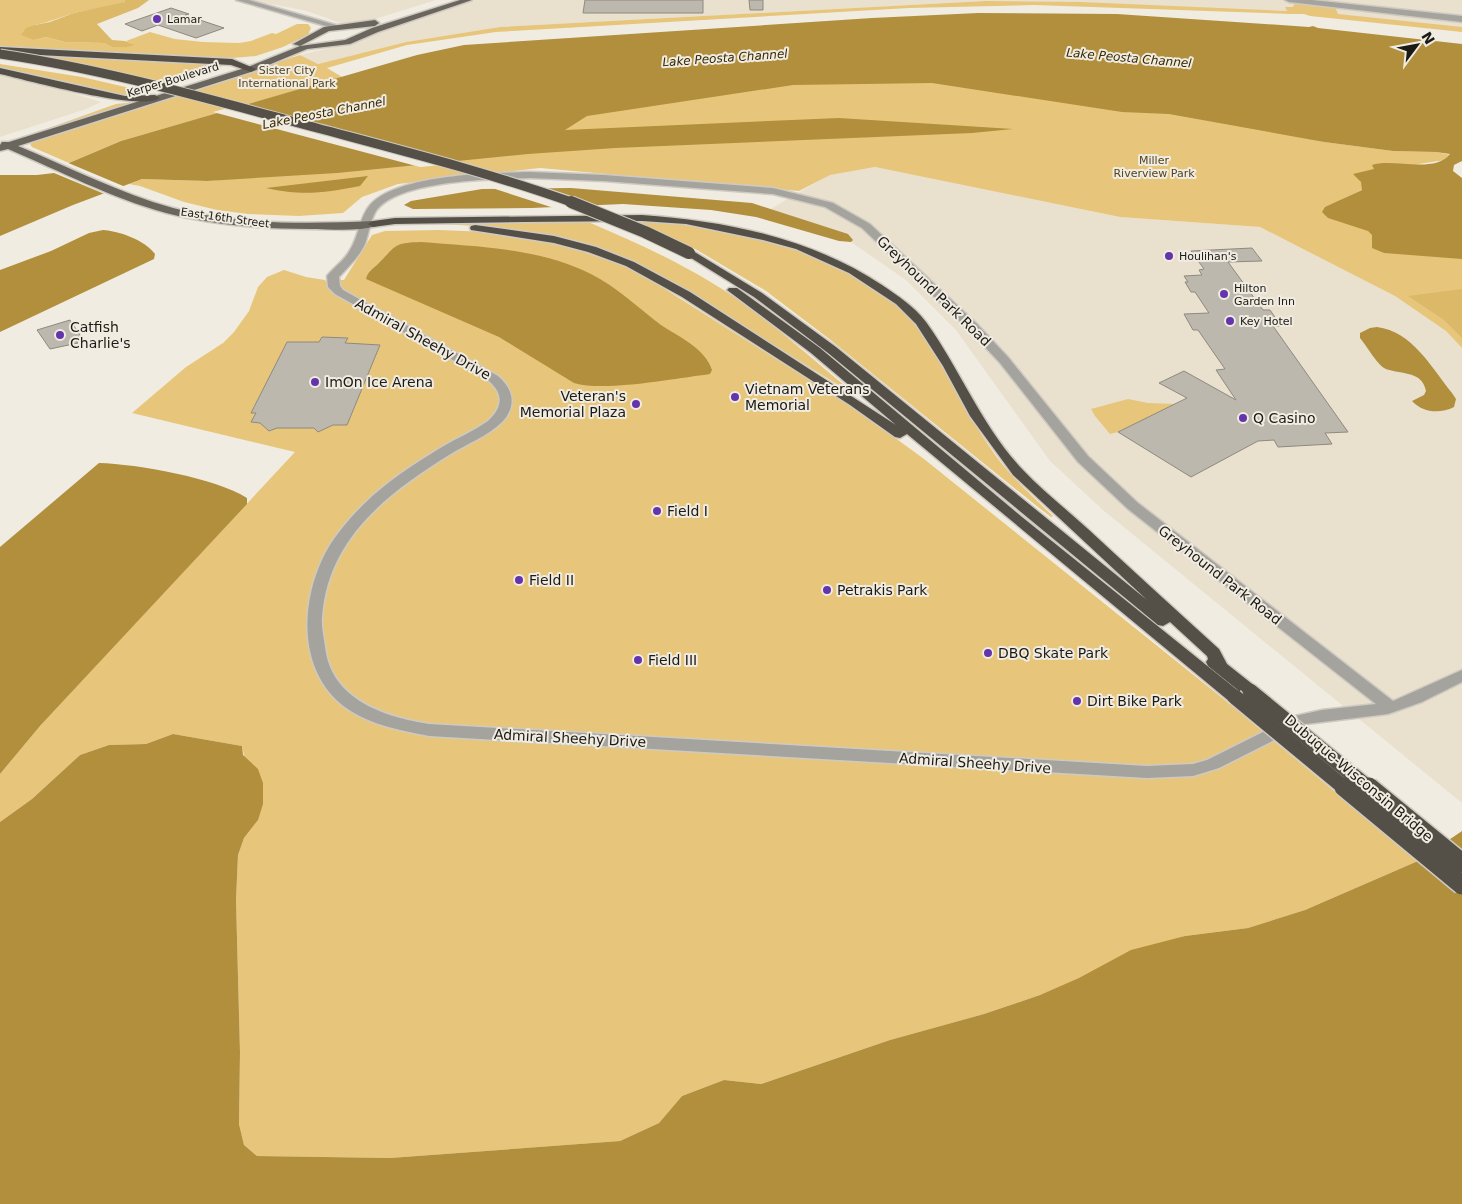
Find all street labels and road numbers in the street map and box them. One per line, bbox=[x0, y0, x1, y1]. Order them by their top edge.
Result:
street label: Kerper Boulevard bbox=[126, 60, 220, 100]
street label: East 16th Street bbox=[180, 205, 271, 231]
street label: Greyhound Park Road bbox=[874, 233, 994, 349]
street label: Admiral Sheehy Drive bbox=[353, 295, 493, 383]
street label: Greyhound Park Road bbox=[1155, 522, 1285, 628]
street label: Dubuque-Wisconsin Bridge bbox=[1282, 711, 1436, 845]
street label: Admiral Sheehy Drive bbox=[494, 726, 646, 750]
street label: Admiral Sheehy Drive bbox=[898, 750, 1052, 776]

